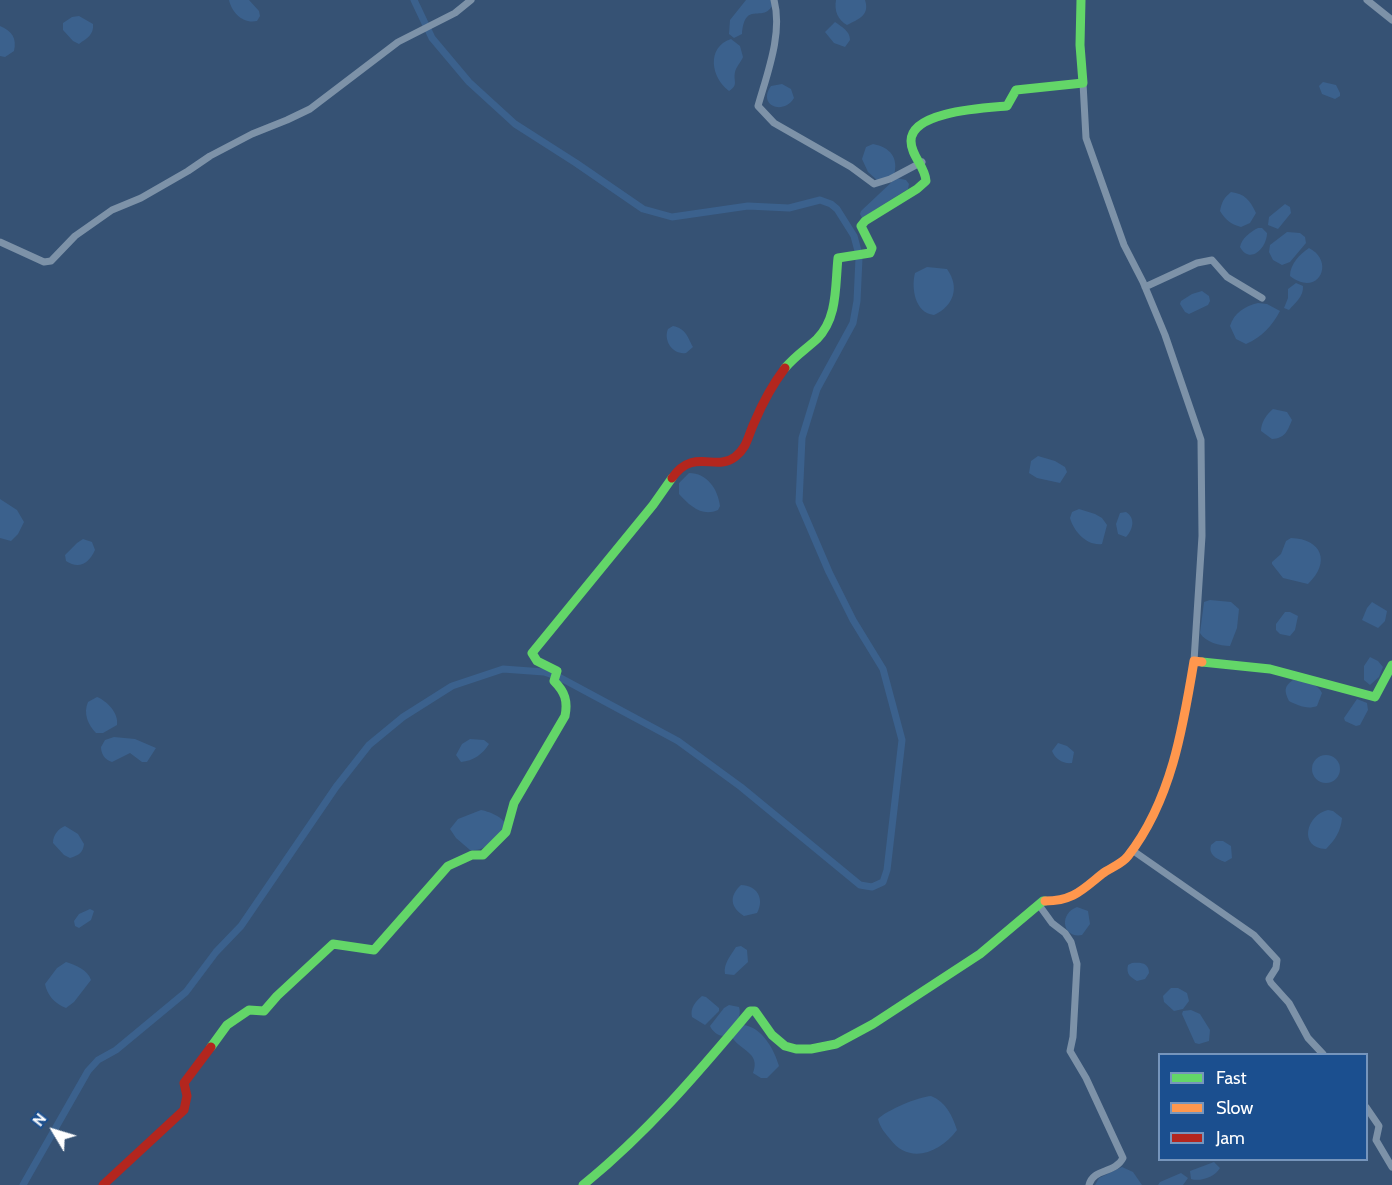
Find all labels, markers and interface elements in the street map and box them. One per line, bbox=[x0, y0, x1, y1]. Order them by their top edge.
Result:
legend bbox=[1158, 1053, 1368, 1161]
text: Fast bbox=[1216, 1067, 1247, 1089]
text: Slow bbox=[1216, 1097, 1253, 1119]
north arrow bbox=[24, 1101, 84, 1161]
text: N bbox=[28, 1109, 50, 1130]
text: Jam bbox=[1216, 1127, 1245, 1149]

